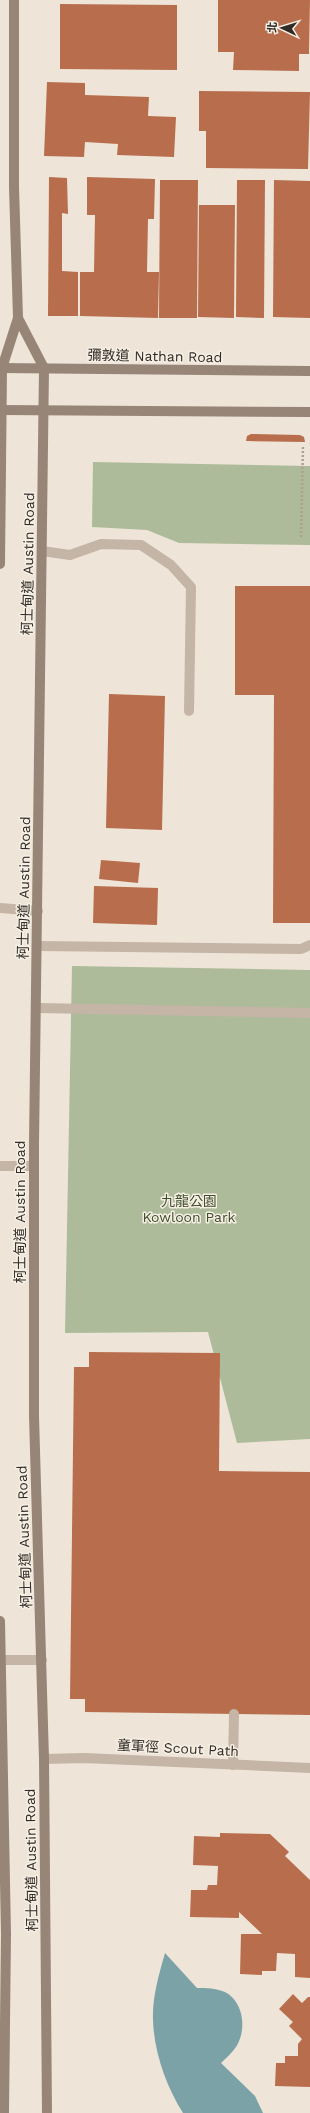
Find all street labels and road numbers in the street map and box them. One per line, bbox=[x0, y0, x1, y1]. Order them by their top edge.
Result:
street label: 彌敦道 Nathan Road bbox=[88, 347, 222, 365]
street label: 柯士甸道 Austin Road bbox=[19, 492, 37, 636]
street label: 柯士甸道 Austin Road bbox=[15, 816, 33, 960]
street label: 柯士甸道 Austin Road bbox=[12, 1140, 28, 1284]
street label: 柯士甸道 Austin Road bbox=[14, 1465, 34, 1609]
street label: 童軍徑 Scout Path bbox=[117, 1737, 239, 1759]
street label: 柯士甸道 Austin Road bbox=[22, 1788, 40, 1932]

